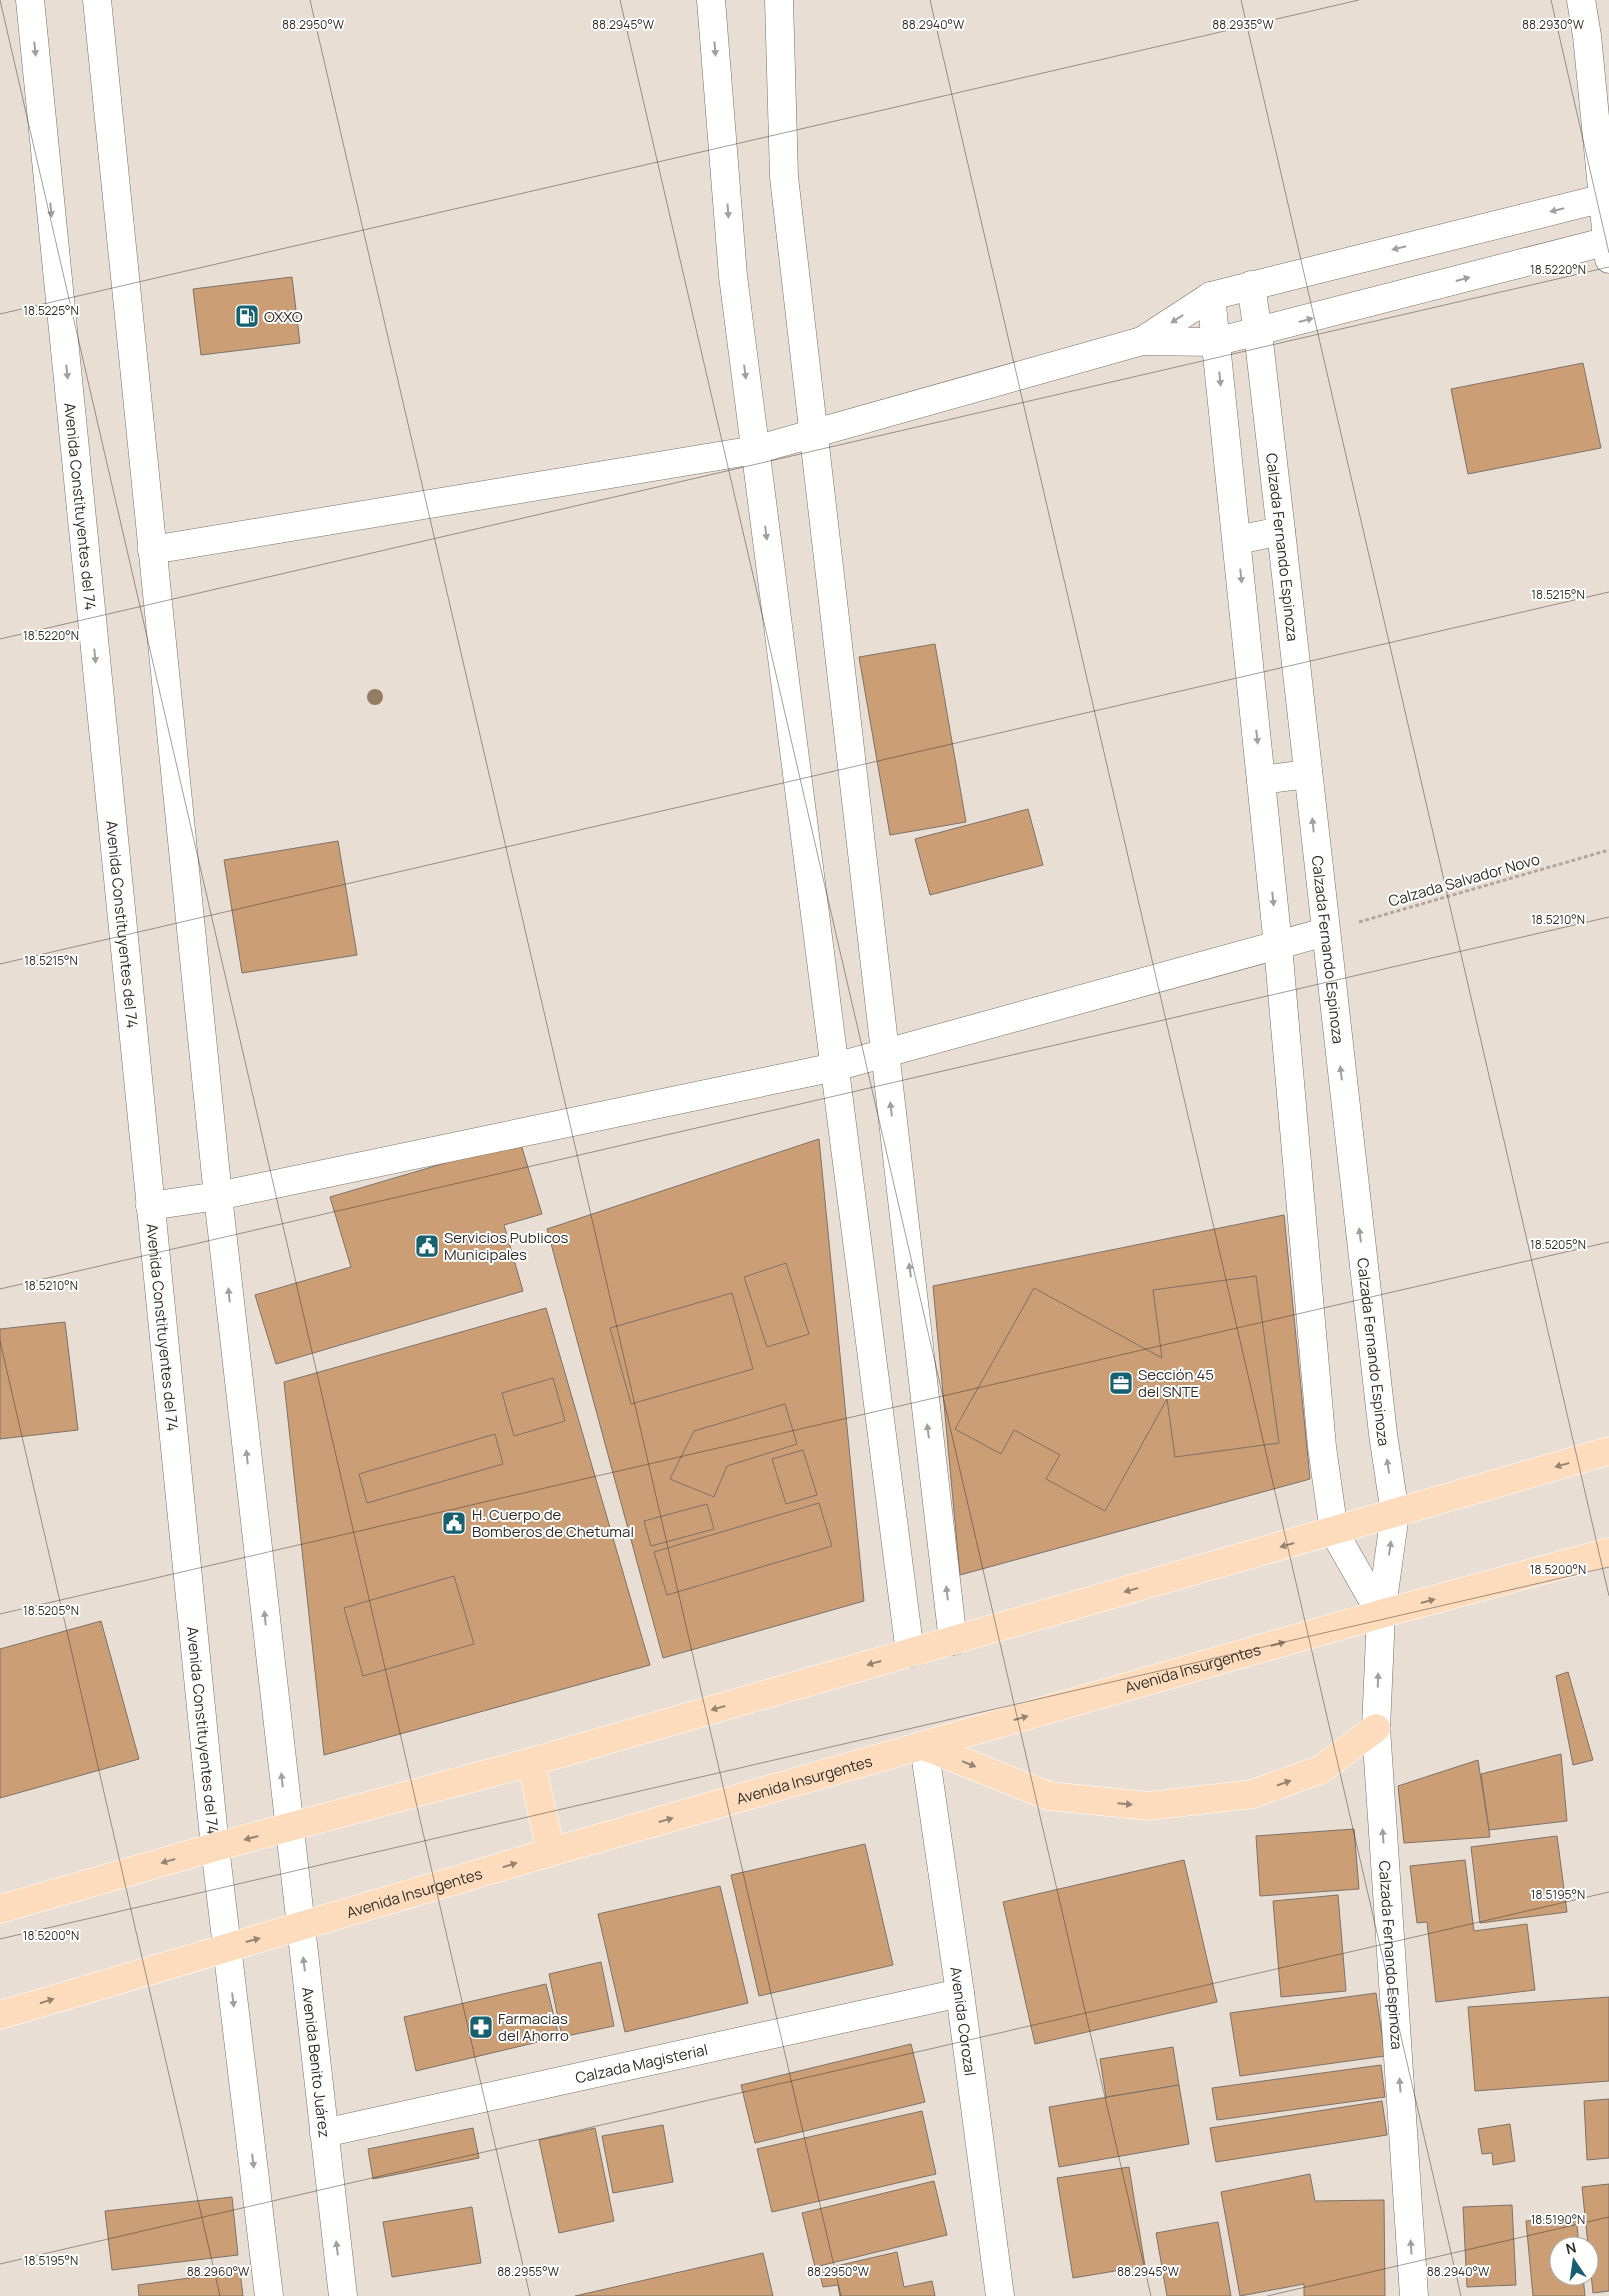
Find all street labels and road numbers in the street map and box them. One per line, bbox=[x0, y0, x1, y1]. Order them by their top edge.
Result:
street label: Avenida Constituyentes del 74 bbox=[60, 402, 102, 612]
street label: Calzada Fernando Espinoza bbox=[1262, 452, 1304, 642]
street label: Avenida Constituyentes del 74 bbox=[102, 819, 143, 1029]
street label: Calzada Salvador Novo bbox=[1386, 848, 1542, 912]
street label: Calzada Fernando Espinoza bbox=[1307, 854, 1349, 1045]
street label: Avenida Constituyentes del 74 bbox=[142, 1222, 184, 1432]
street label: Calzada Fernando Espinoza bbox=[1353, 1257, 1395, 1447]
street label: Avenida Constituyentes del 74 bbox=[182, 1625, 224, 1835]
street label: Avenida Insurgentes bbox=[1122, 1639, 1263, 1698]
street label: Avenida Insurgentes bbox=[734, 1750, 875, 1809]
street label: Calzada Fernando Espinoza bbox=[1374, 1860, 1408, 2050]
street label: Avenida Insurgentes bbox=[344, 1862, 485, 1922]
street label: Avenida Corozal bbox=[946, 1965, 981, 2077]
street label: Avenida Benito Juárez bbox=[297, 1986, 335, 2139]
street label: Calzada Magisterial bbox=[573, 2038, 710, 2088]

